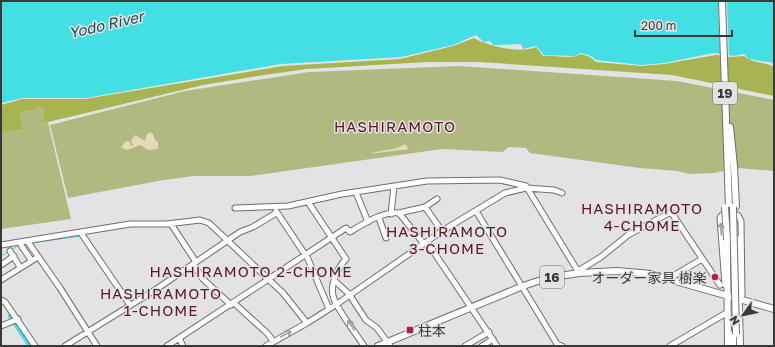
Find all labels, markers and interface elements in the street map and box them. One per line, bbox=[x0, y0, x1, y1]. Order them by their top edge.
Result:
water label: Yodo River bbox=[67, 6, 147, 41]
scale bar bbox=[635, 12, 732, 38]
text: 200 m bbox=[641, 18, 676, 33]
road number: 19 bbox=[713, 82, 737, 104]
district label: HASHIRAMOTO bbox=[334, 117, 456, 135]
district label: HASHIRAMOTO 4-CHOME bbox=[581, 199, 703, 234]
district label: HASHIRAMOTO 3-CHOME bbox=[386, 222, 508, 257]
one-way arrow bbox=[717, 223, 724, 236]
district label: HASHIRAMOTO 2-CHOME bbox=[150, 262, 352, 280]
road number: 16 bbox=[540, 266, 564, 288]
place label: オーダー家具 樹楽 bbox=[592, 269, 707, 286]
marker: オーダー家具 樹楽 bbox=[710, 272, 720, 282]
district label: HASHIRAMOTO 1-CHOME bbox=[100, 284, 222, 319]
north arrow bbox=[723, 295, 763, 335]
text: N bbox=[726, 314, 742, 328]
one-way arrow bbox=[347, 320, 355, 331]
place label: 柱本 bbox=[418, 322, 446, 339]
marker: 柱本 bbox=[405, 325, 415, 335]
one-way arrow bbox=[280, 330, 292, 337]

